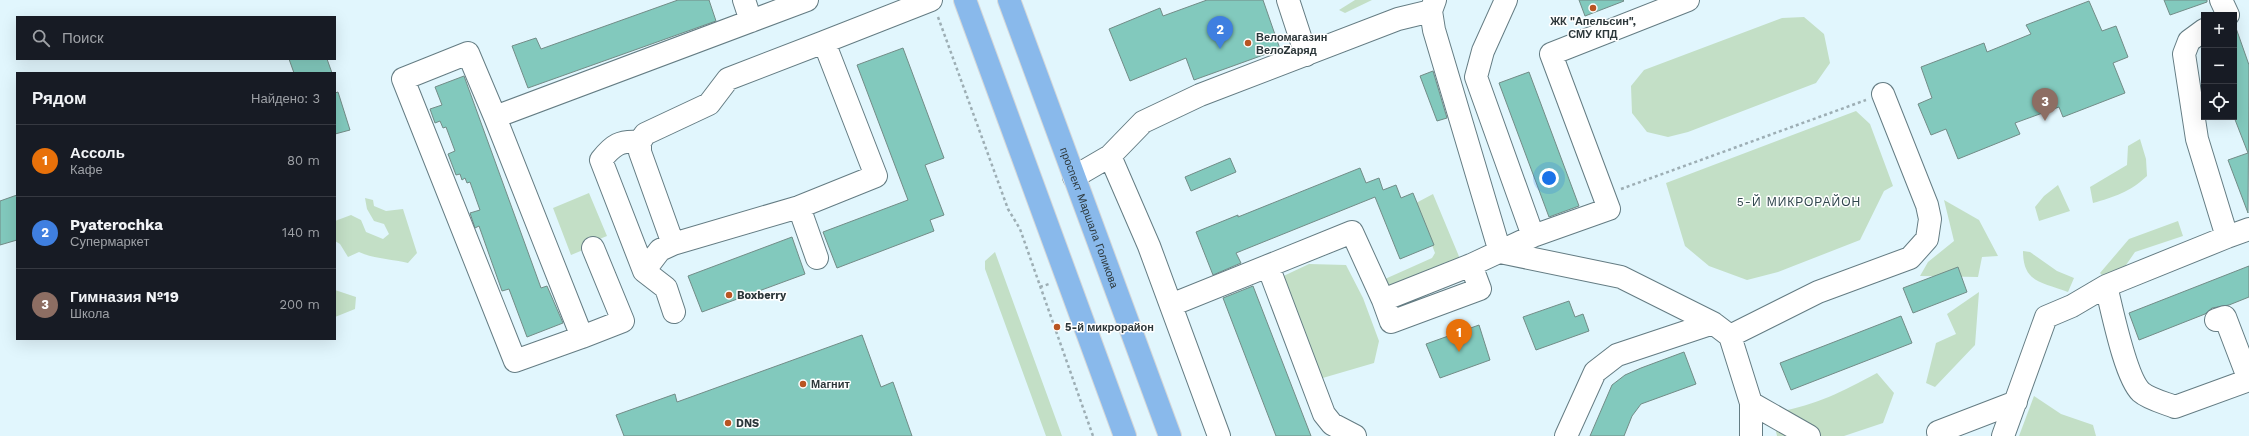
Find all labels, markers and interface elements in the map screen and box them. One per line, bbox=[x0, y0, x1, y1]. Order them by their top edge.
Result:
marker: ЖК "Апельсин", СМУ КПД bbox=[1588, 3, 1598, 13]
map controls bbox=[2201, 12, 2237, 120]
button: + bbox=[2201, 12, 2237, 48]
place label: ЖК "Апельсин", СМУ КПД bbox=[1549, 15, 1636, 41]
search box bbox=[16, 16, 336, 60]
pin: 2 bbox=[1207, 16, 1233, 49]
icon: search bbox=[30, 27, 52, 49]
text: Поиск bbox=[62, 29, 104, 47]
place label: Веломагазин ВелоZаряд bbox=[1256, 31, 1327, 57]
marker: Веломагазин ВелоZаряд bbox=[1243, 38, 1253, 48]
button: − bbox=[2201, 48, 2237, 84]
button: locate bbox=[2201, 84, 2237, 120]
text: Рядом bbox=[32, 88, 87, 108]
pin: 3 bbox=[2032, 88, 2058, 121]
text: Найдено: 3 bbox=[251, 91, 320, 106]
text: Ассоль bbox=[70, 144, 125, 162]
street label: проспект Маршала Голикова bbox=[1057, 146, 1121, 291]
text: 1 bbox=[42, 153, 48, 168]
text: 80 m bbox=[287, 153, 320, 168]
text: Кафе bbox=[70, 162, 103, 177]
your location bbox=[1539, 168, 1559, 188]
district label: 5-Й МИКРОРАЙОН bbox=[1737, 194, 1861, 209]
text: Pyaterochka bbox=[70, 216, 163, 234]
text: 2 bbox=[41, 225, 49, 240]
text: 140 m bbox=[282, 225, 320, 240]
text: Супермаркет bbox=[70, 234, 149, 249]
text: Гимназия №19 bbox=[70, 288, 179, 306]
place label: Boxberry bbox=[737, 289, 787, 302]
marker: Boxberry bbox=[724, 290, 734, 300]
text: 3 bbox=[41, 297, 49, 312]
text: 200 m bbox=[279, 297, 320, 312]
text: Школа bbox=[70, 306, 110, 321]
pin: 1 bbox=[1446, 319, 1472, 352]
place label: 5-й микрорайон bbox=[1065, 321, 1154, 334]
marker: 5-й микрорайон bbox=[1052, 322, 1062, 332]
place label: Магнит bbox=[811, 378, 850, 391]
marker: Магнит bbox=[798, 379, 808, 389]
place label: DNS bbox=[736, 417, 759, 430]
marker: DNS bbox=[723, 418, 733, 428]

